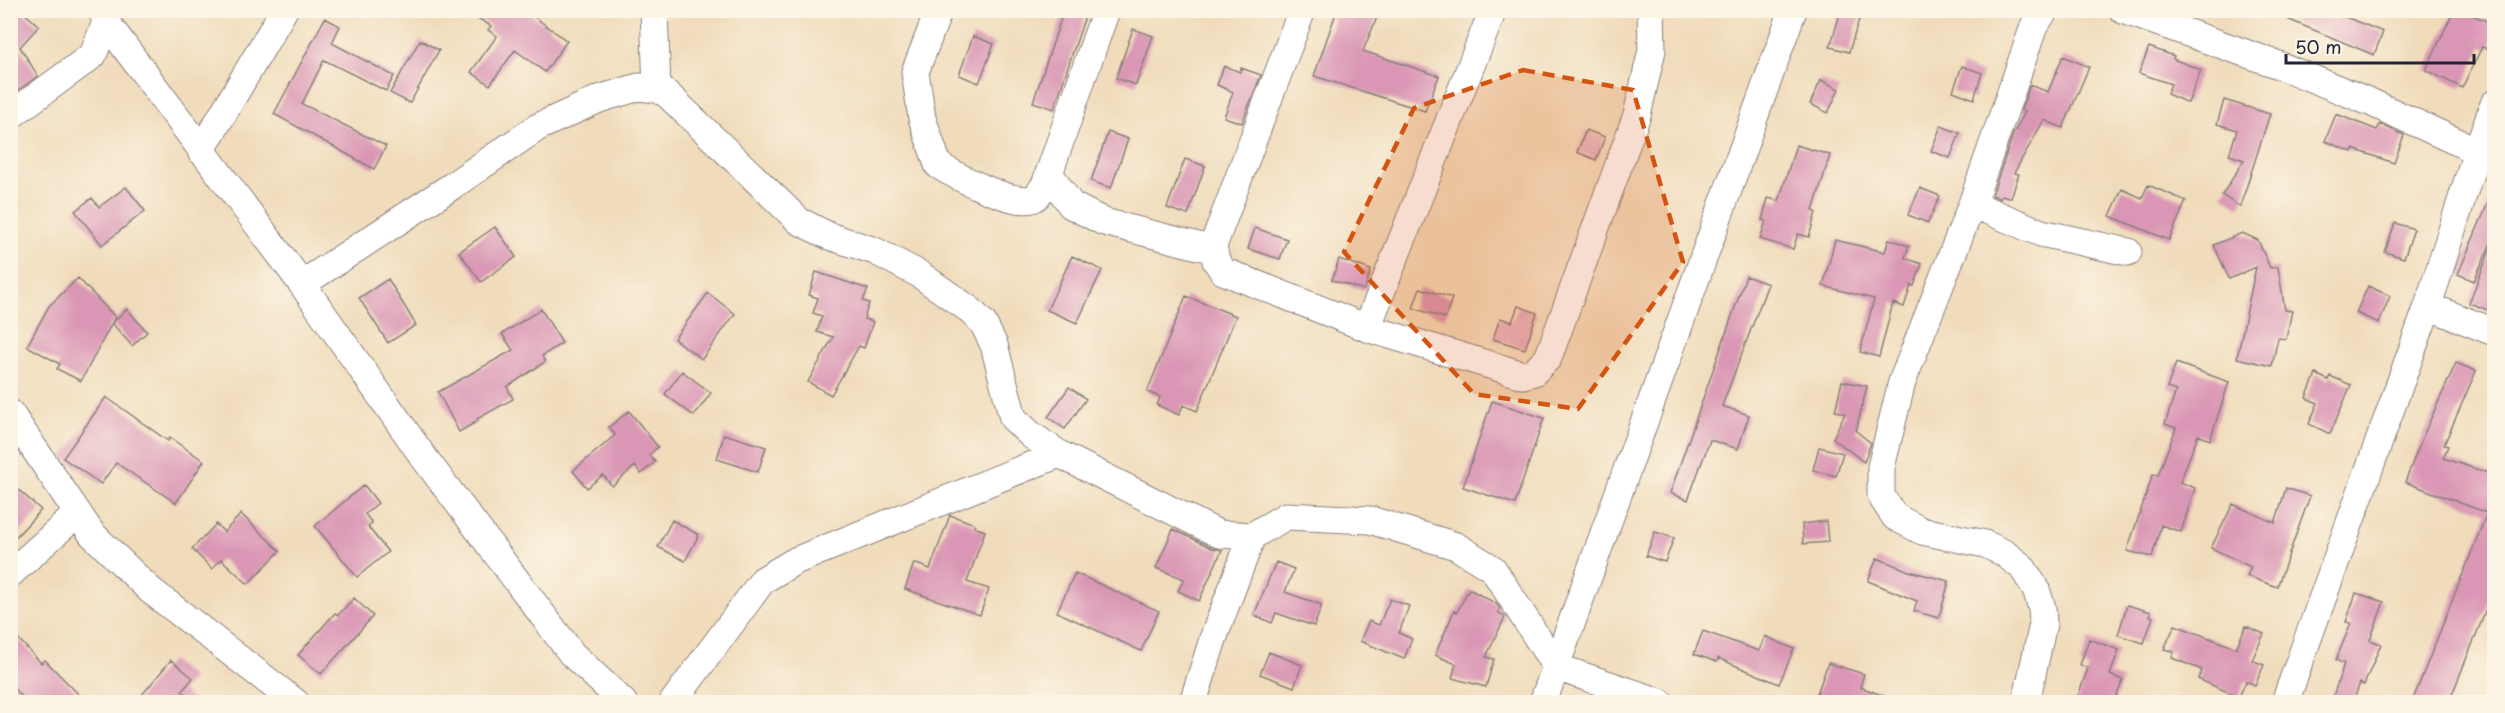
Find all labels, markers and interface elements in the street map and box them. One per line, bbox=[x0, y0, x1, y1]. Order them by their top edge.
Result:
scale bar bbox=[2286, 27, 2474, 65]
text: 50 m bbox=[2295, 33, 2342, 60]

